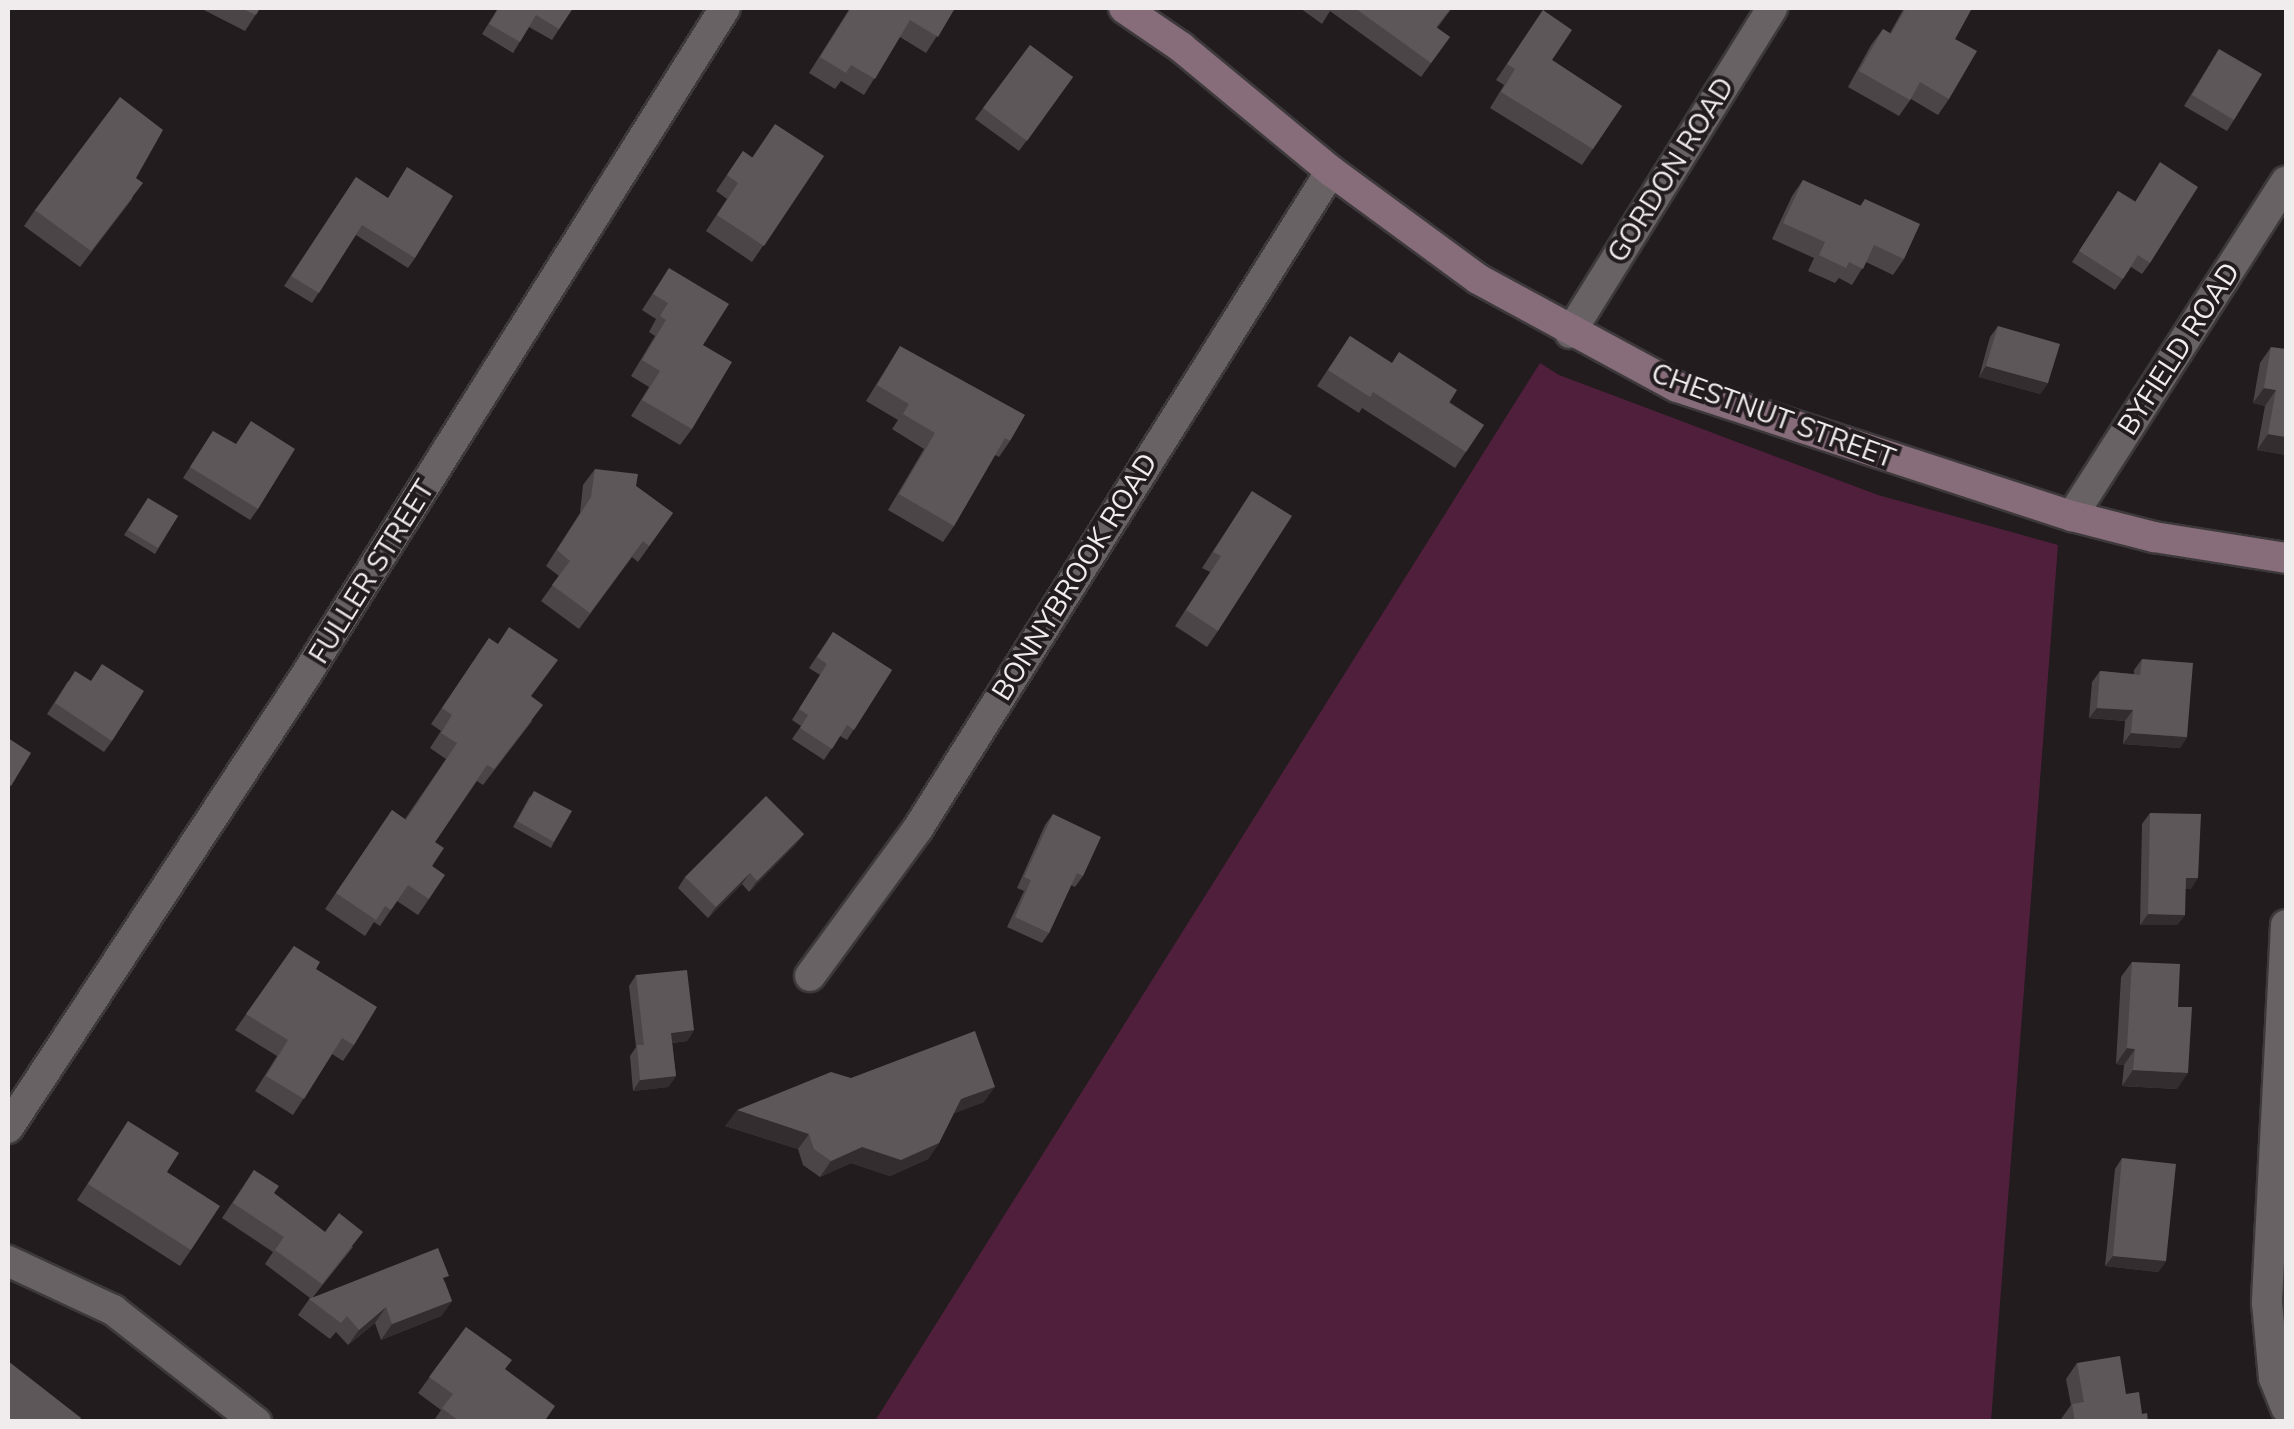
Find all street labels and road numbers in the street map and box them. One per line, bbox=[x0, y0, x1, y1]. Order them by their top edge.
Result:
street label: GORDON ROAD bbox=[1601, 71, 1741, 269]
street label: BYFIELD ROAD bbox=[2111, 257, 2247, 441]
street label: CHESTNUT STREET bbox=[1647, 356, 1899, 476]
street label: BONNYBROOK ROAD bbox=[985, 447, 1165, 707]
street label: FULLER STREET bbox=[302, 474, 442, 670]

